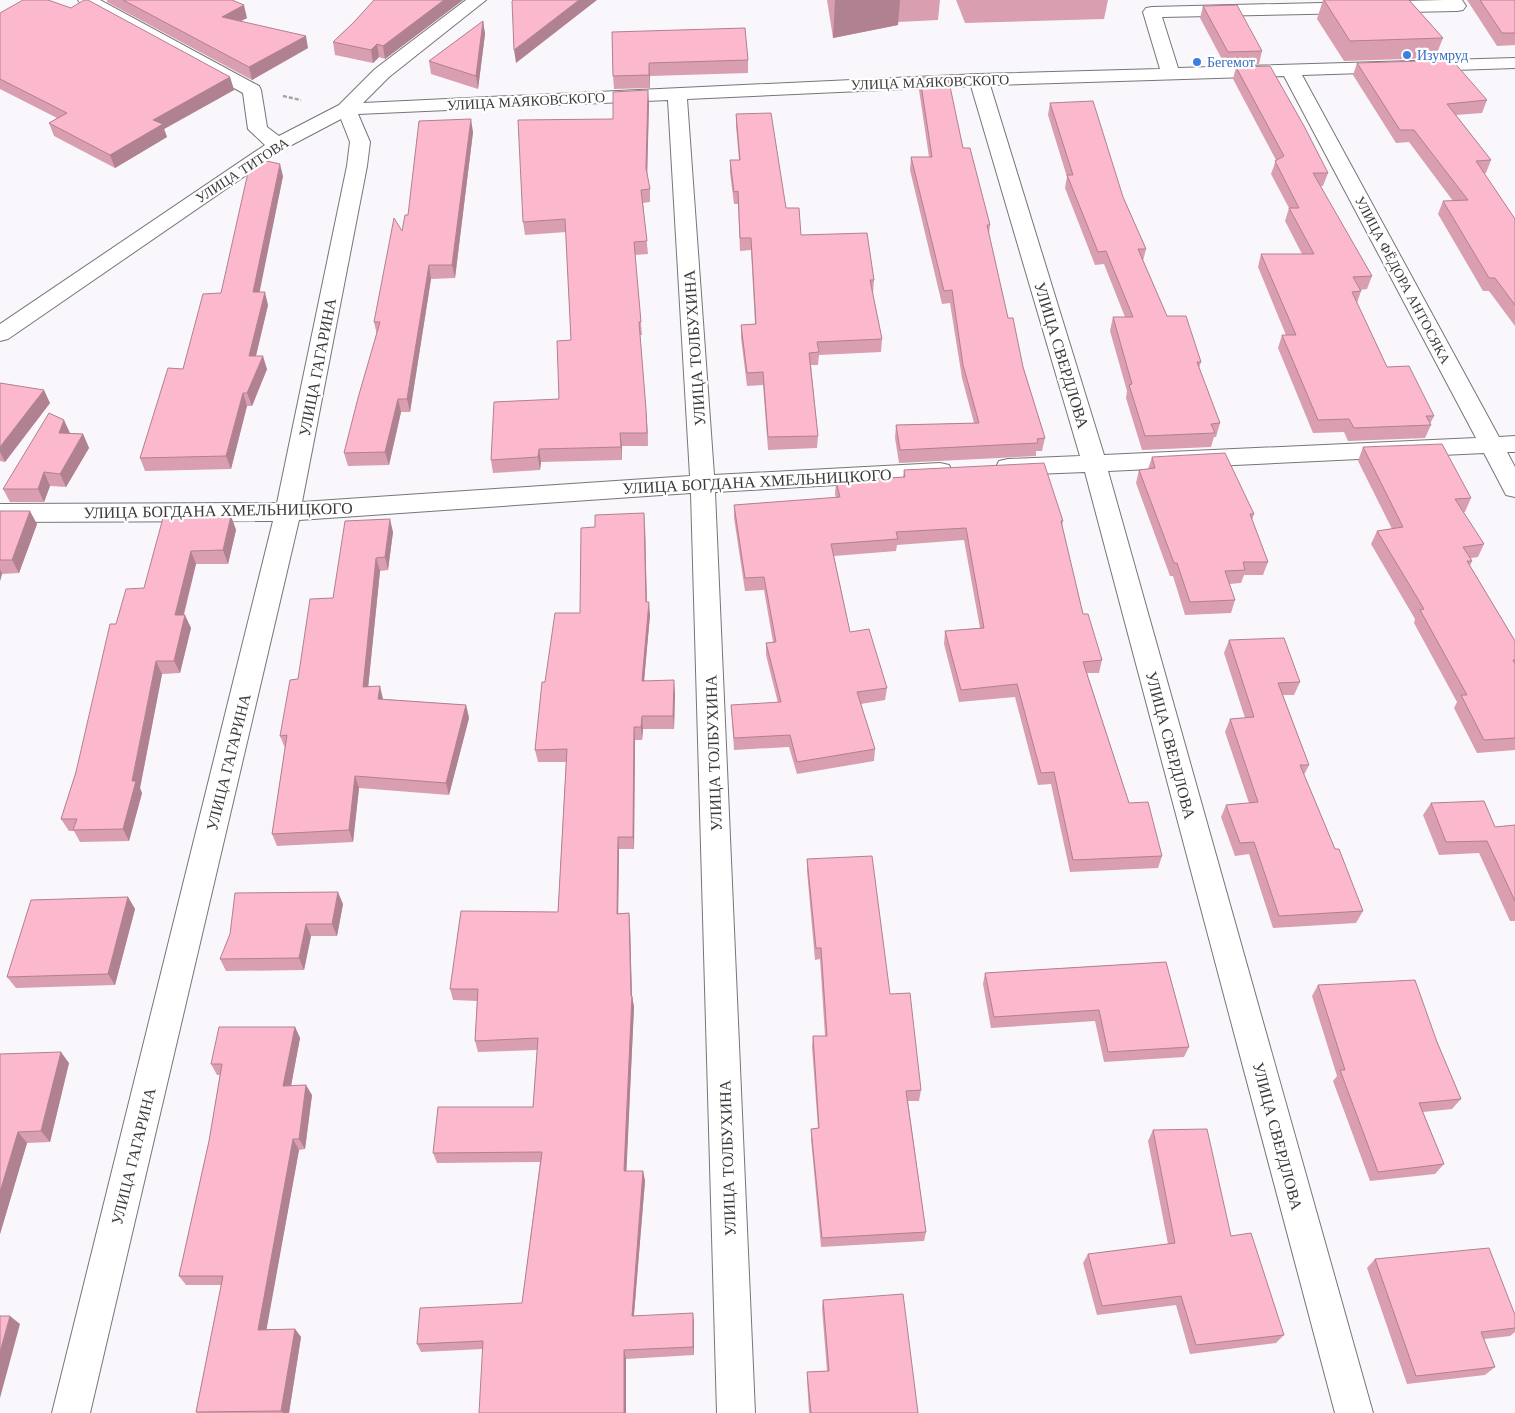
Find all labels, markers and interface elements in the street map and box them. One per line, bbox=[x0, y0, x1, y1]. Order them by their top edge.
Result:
place label: Изумруд bbox=[1417, 48, 1468, 63]
marker: Изумруд bbox=[1401, 49, 1413, 61]
place label: Бегемот bbox=[1207, 55, 1255, 70]
marker: Бегемот bbox=[1191, 56, 1203, 68]
street label: УЛИЦА МАЯКОВСКОГО bbox=[851, 72, 1009, 93]
street label: УЛИЦА МАЯКОВСКОГО bbox=[447, 90, 605, 113]
street label: УЛИЦА ТИТОВА bbox=[193, 134, 292, 206]
street label: УЛИЦА ФЁДОРА АНТОСЯКА bbox=[1352, 193, 1455, 367]
street label: УЛИЦА ТОЛБУХИНА bbox=[681, 269, 709, 427]
street label: УЛИЦА СВЕРДЛОВА bbox=[1030, 280, 1092, 431]
street label: УЛИЦА ГАГАРИНА bbox=[296, 296, 340, 438]
street label: УЛИЦА БОГДАНА ХМЕЛЬНИЦКОГО bbox=[622, 466, 892, 498]
street label: УЛИЦА БОГДАНА ХМЕЛЬНИЦКОГО bbox=[83, 500, 353, 522]
street label: УЛИЦА СВЕРДЛОВА bbox=[1142, 669, 1199, 822]
street label: УЛИЦА ТОЛБУХИНА bbox=[702, 674, 726, 831]
street label: УЛИЦА ГАГАРИНА bbox=[203, 691, 255, 833]
street label: УЛИЦА СВЕРДЛОВА bbox=[1249, 1060, 1306, 1213]
street label: УЛИЦА ТОЛБУХИНА bbox=[716, 1079, 740, 1236]
street label: УЛИЦА ГАГАРИНА bbox=[108, 1085, 160, 1227]

